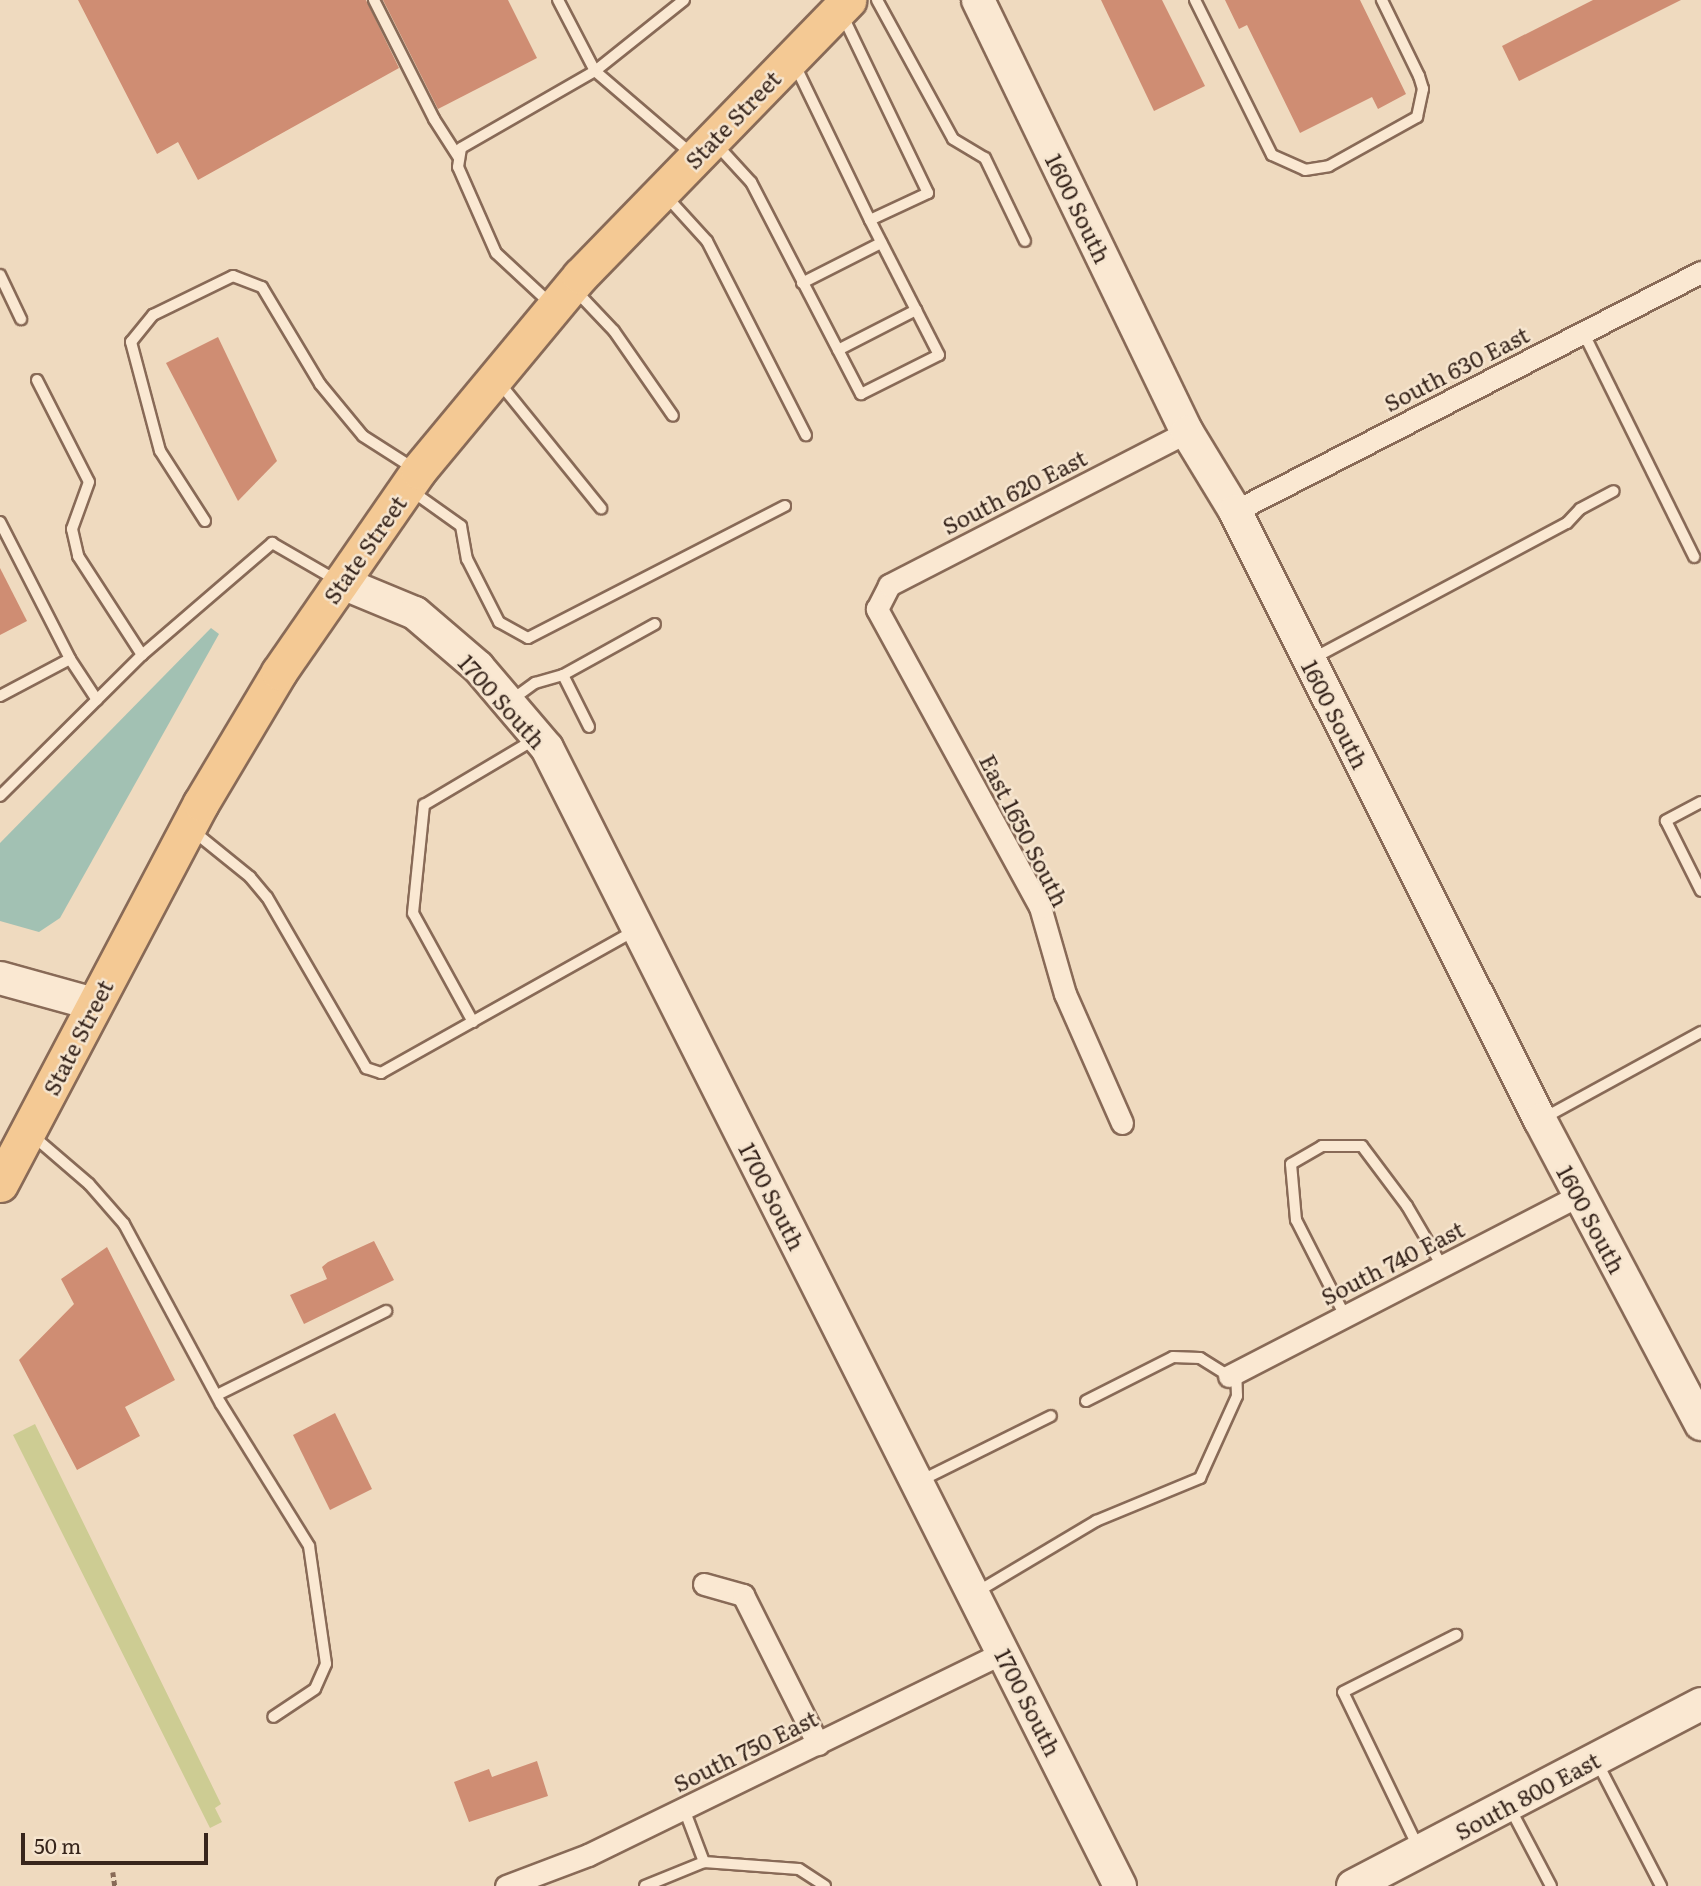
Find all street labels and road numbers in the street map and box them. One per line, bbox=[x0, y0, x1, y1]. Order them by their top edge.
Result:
street label: State Street bbox=[678, 64, 786, 174]
street label: 1600 South bbox=[1041, 149, 1117, 267]
street label: South 630 East bbox=[1379, 320, 1533, 416]
street label: South 620 East bbox=[937, 443, 1091, 539]
street label: State Street bbox=[317, 490, 411, 608]
street label: 1700 South bbox=[454, 648, 552, 754]
street label: 1600 South bbox=[1297, 655, 1375, 773]
street label: East 1650 South bbox=[975, 749, 1075, 911]
street label: State Street bbox=[36, 975, 118, 1099]
street label: 1700 South bbox=[734, 1138, 812, 1254]
street label: 1600 South bbox=[1552, 1160, 1632, 1278]
street label: South 740 East bbox=[1316, 1214, 1468, 1310]
street label: 1700 South bbox=[990, 1644, 1068, 1760]
street label: South 750 East bbox=[668, 1703, 822, 1797]
street label: South 800 East bbox=[1450, 1745, 1604, 1845]

